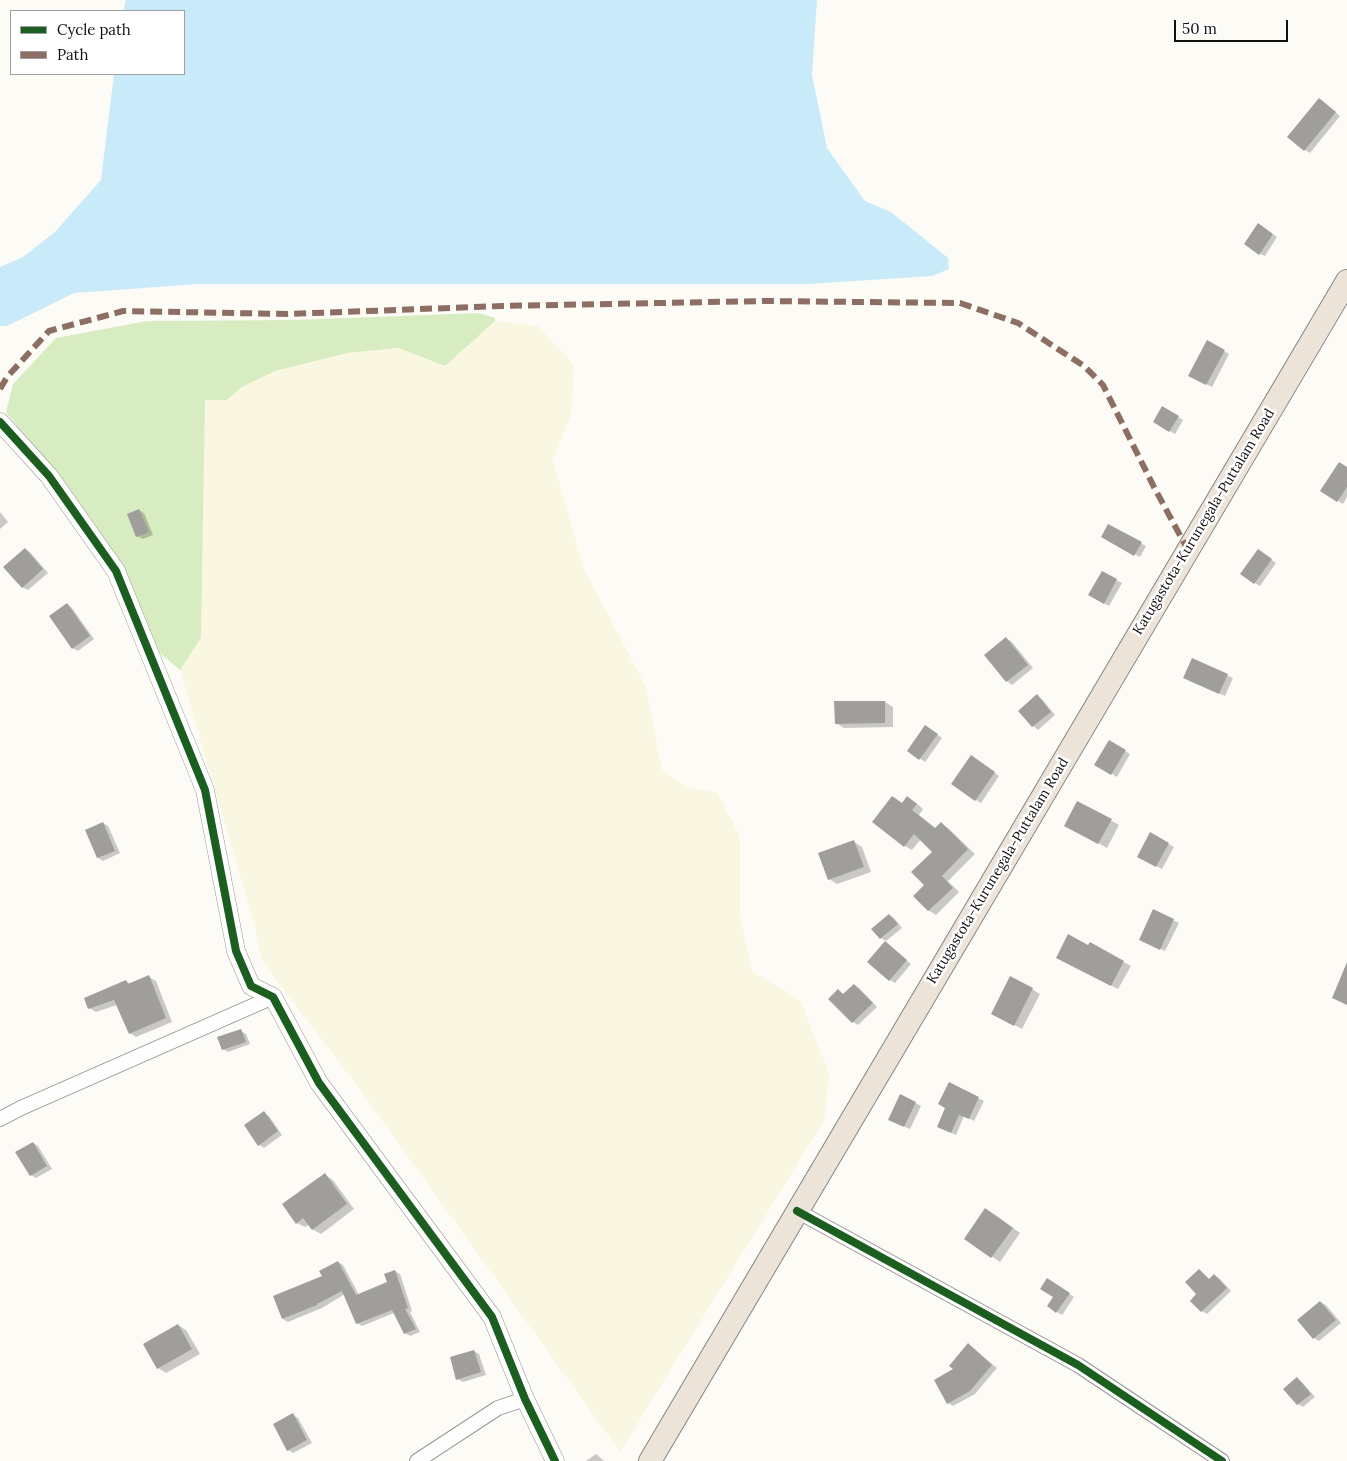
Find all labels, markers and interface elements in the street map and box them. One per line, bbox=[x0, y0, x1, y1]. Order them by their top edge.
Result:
legend bbox=[10, 10, 185, 75]
scale bar bbox=[1177, 10, 1291, 42]
text: 50 m bbox=[1182, 19, 1217, 38]
text: Cycle path bbox=[57, 20, 131, 39]
text: Path bbox=[57, 45, 88, 64]
street label: Katugastota-Kurunegala-Puttalam Road bbox=[1130, 406, 1278, 638]
street label: Katugastota-Kurunegala-Puttalam Road bbox=[924, 755, 1072, 987]

